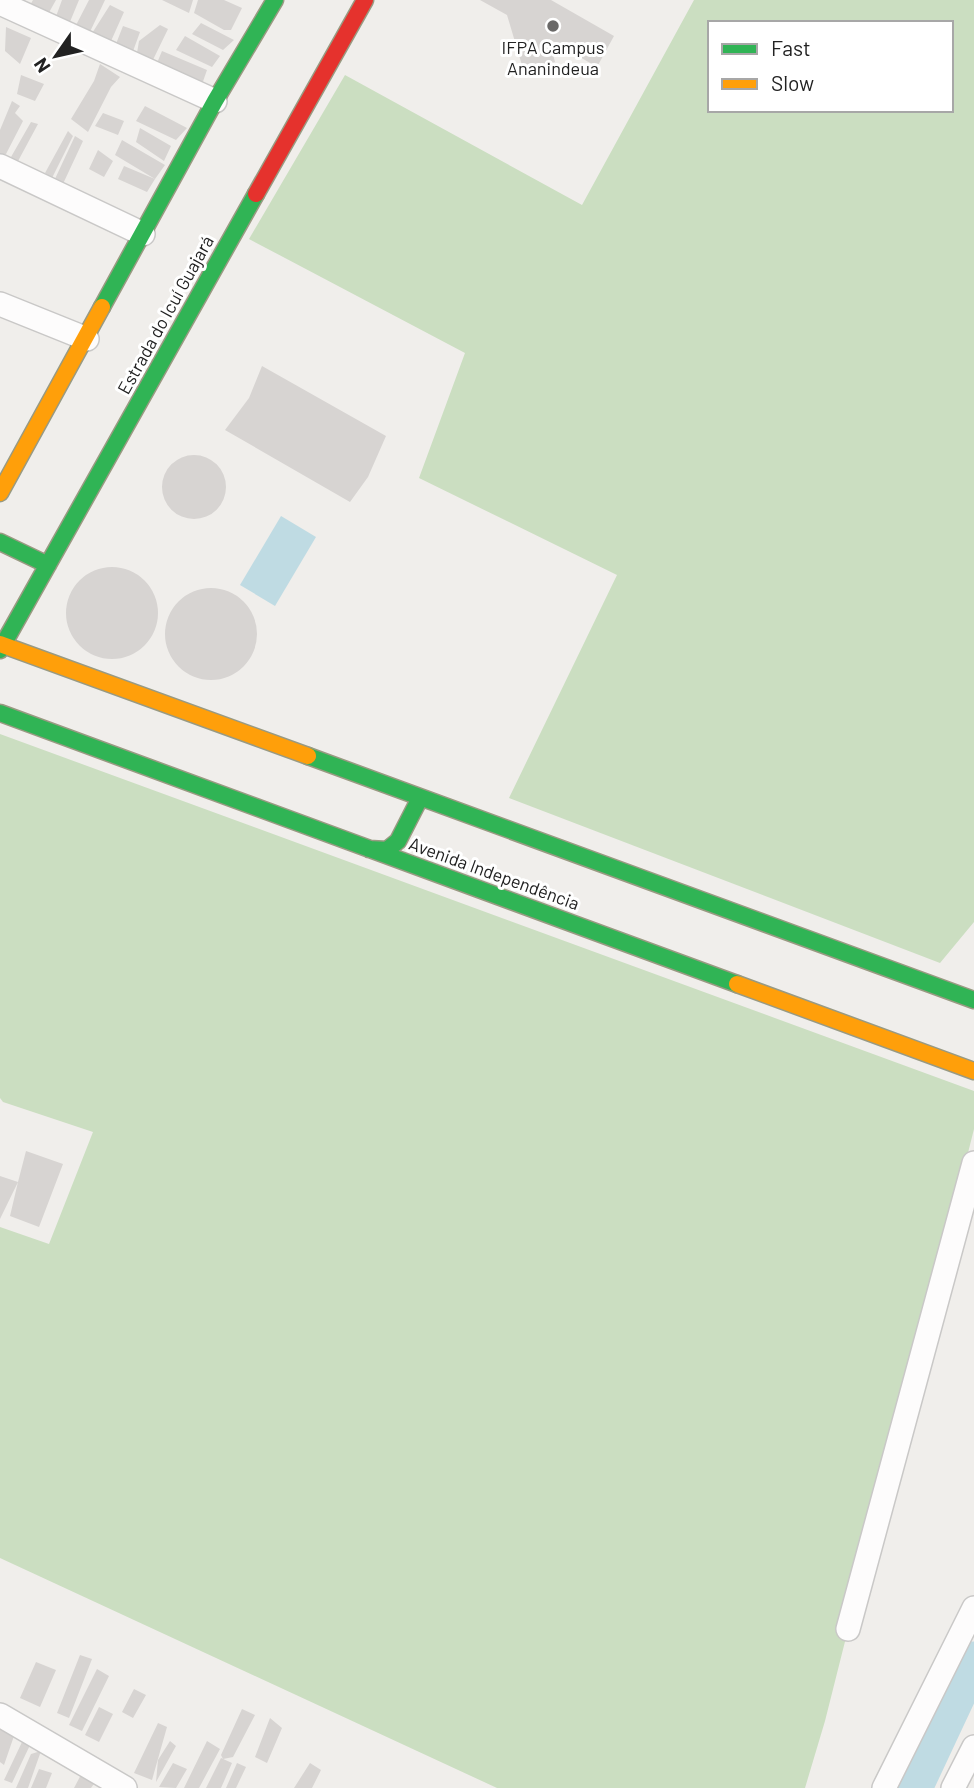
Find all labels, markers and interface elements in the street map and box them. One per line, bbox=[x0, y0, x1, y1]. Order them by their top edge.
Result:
marker: IFPA Campus Ananindeua bbox=[545, 18, 561, 34]
north arrow bbox=[21, 21, 91, 91]
legend bbox=[708, 21, 953, 112]
text: Fast bbox=[771, 35, 811, 60]
place label: IFPA Campus Ananindeua bbox=[502, 36, 604, 79]
text: N bbox=[28, 54, 55, 77]
text: Slow bbox=[771, 70, 814, 95]
street label: Estrada do Icuí Guajará bbox=[112, 231, 218, 398]
street label: Avenida Independência bbox=[406, 832, 583, 914]

